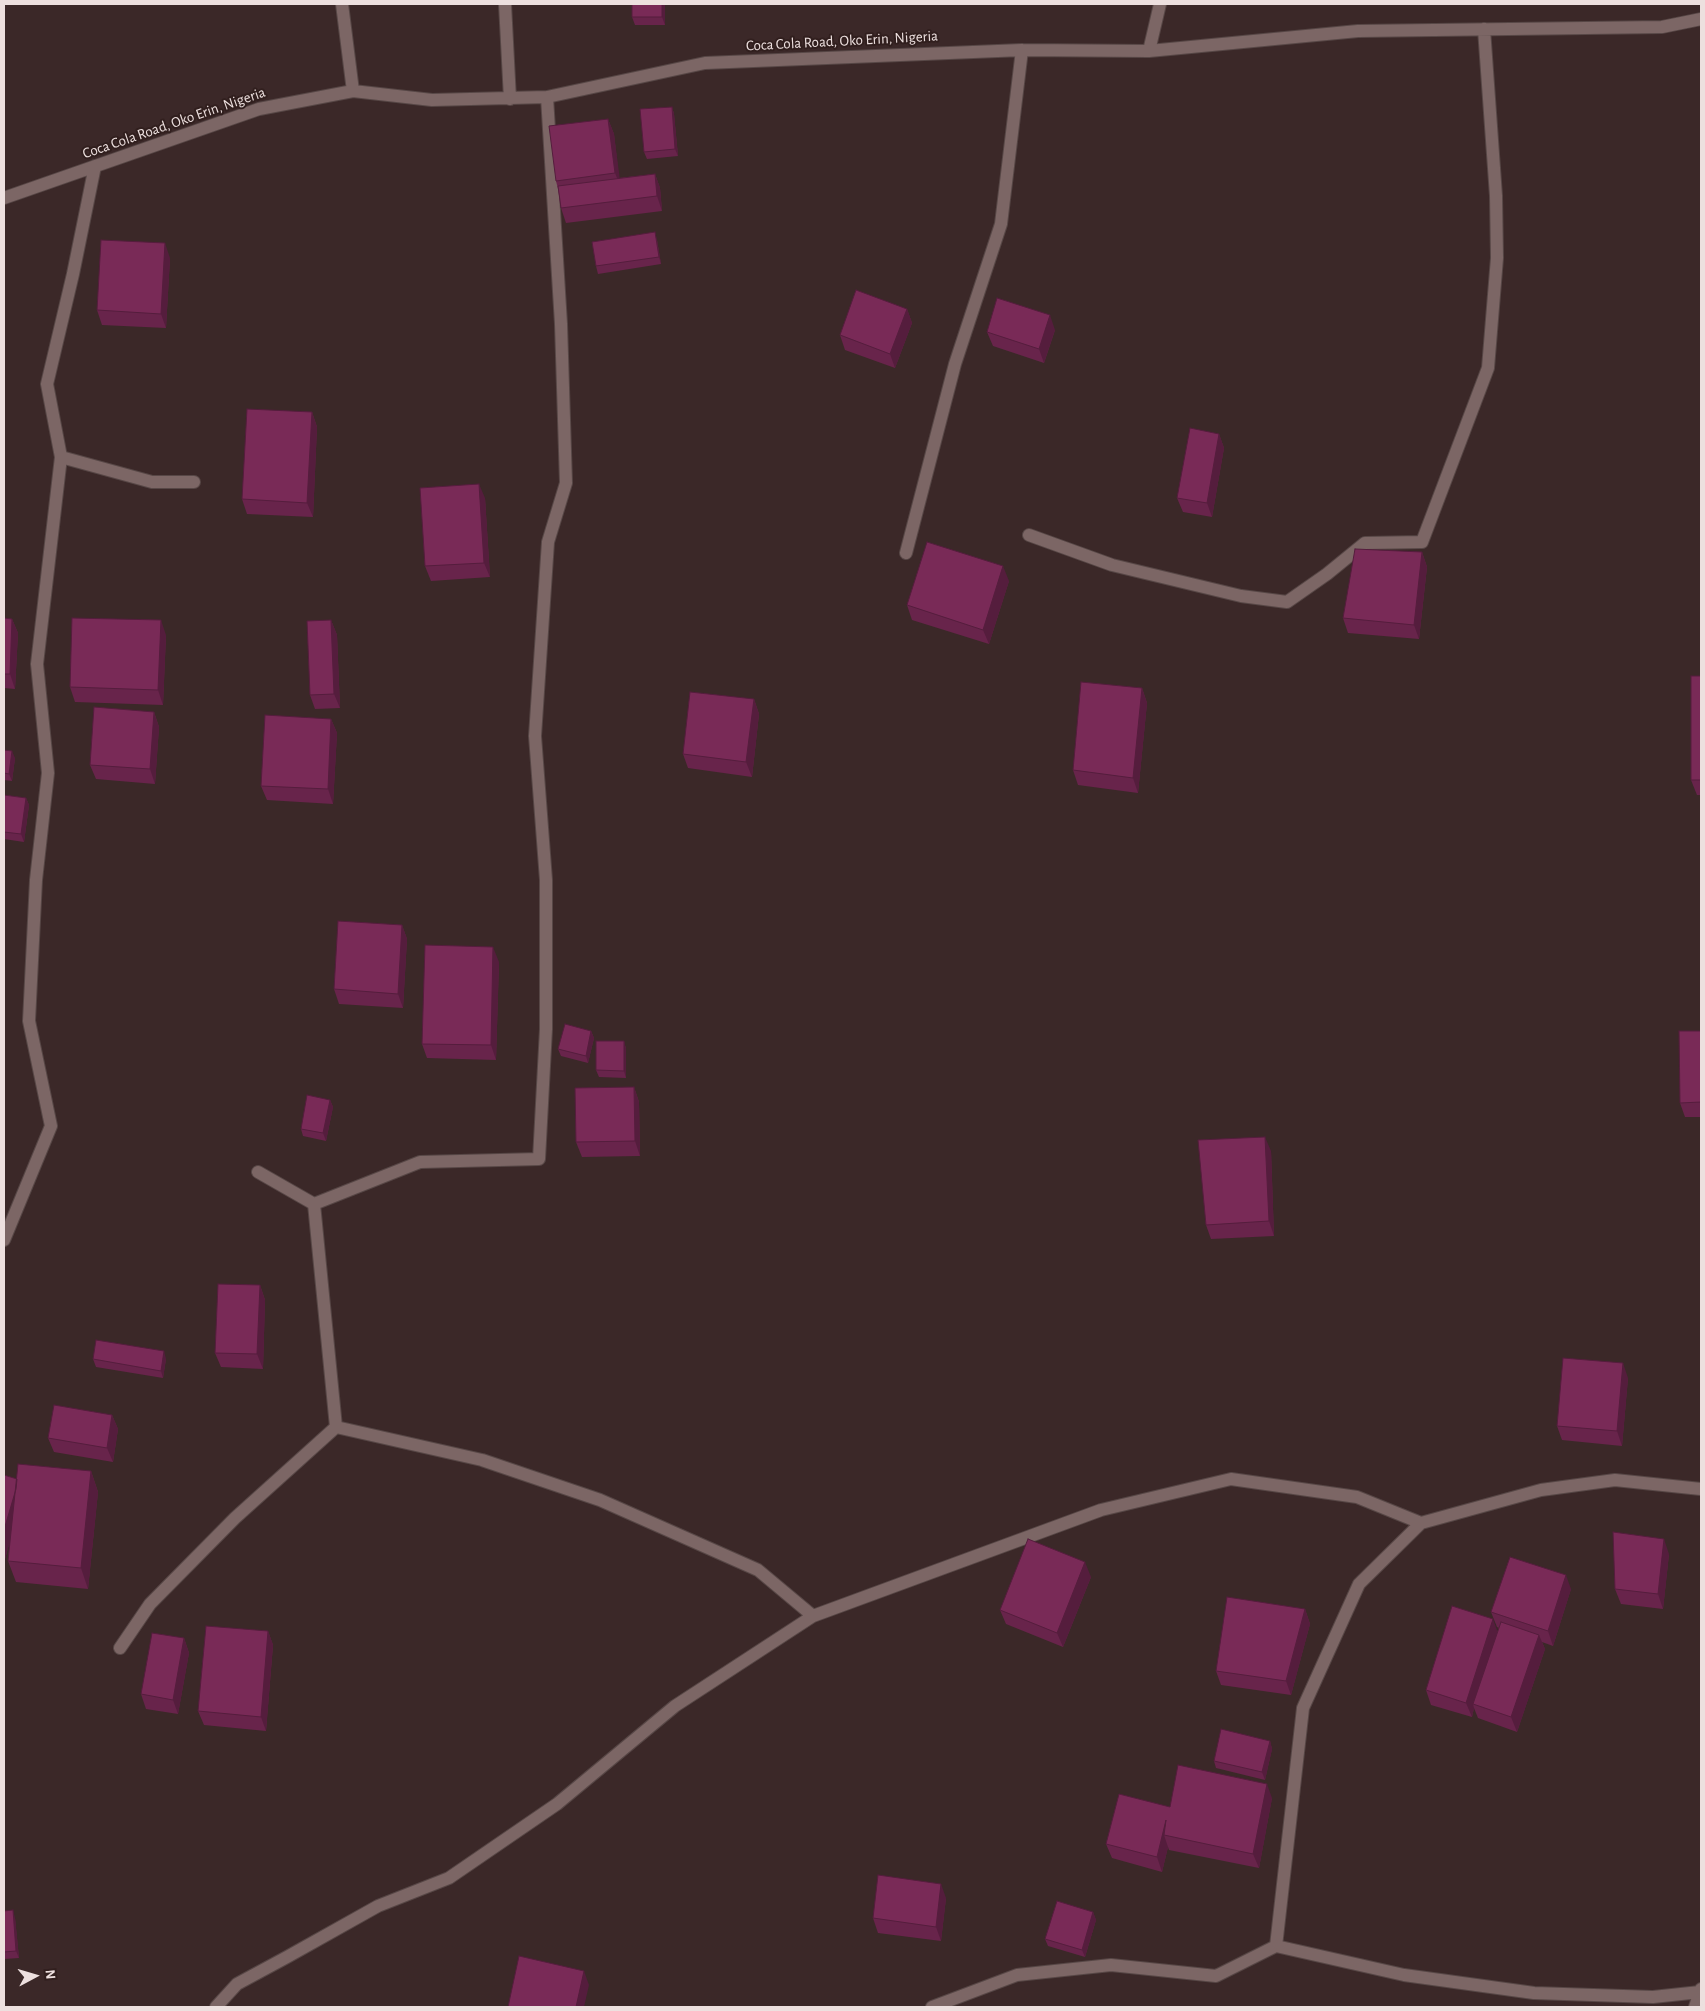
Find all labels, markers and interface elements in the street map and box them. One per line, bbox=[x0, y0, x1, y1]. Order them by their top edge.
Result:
street label: Coca Cola Road, Oko Erin, Nigeria bbox=[746, 27, 938, 55]
street label: Coca Cola Road, Oko Erin, Nigeria bbox=[80, 83, 268, 163]
north arrow bbox=[10, 1951, 60, 2001]
text: N bbox=[42, 1969, 57, 1980]

